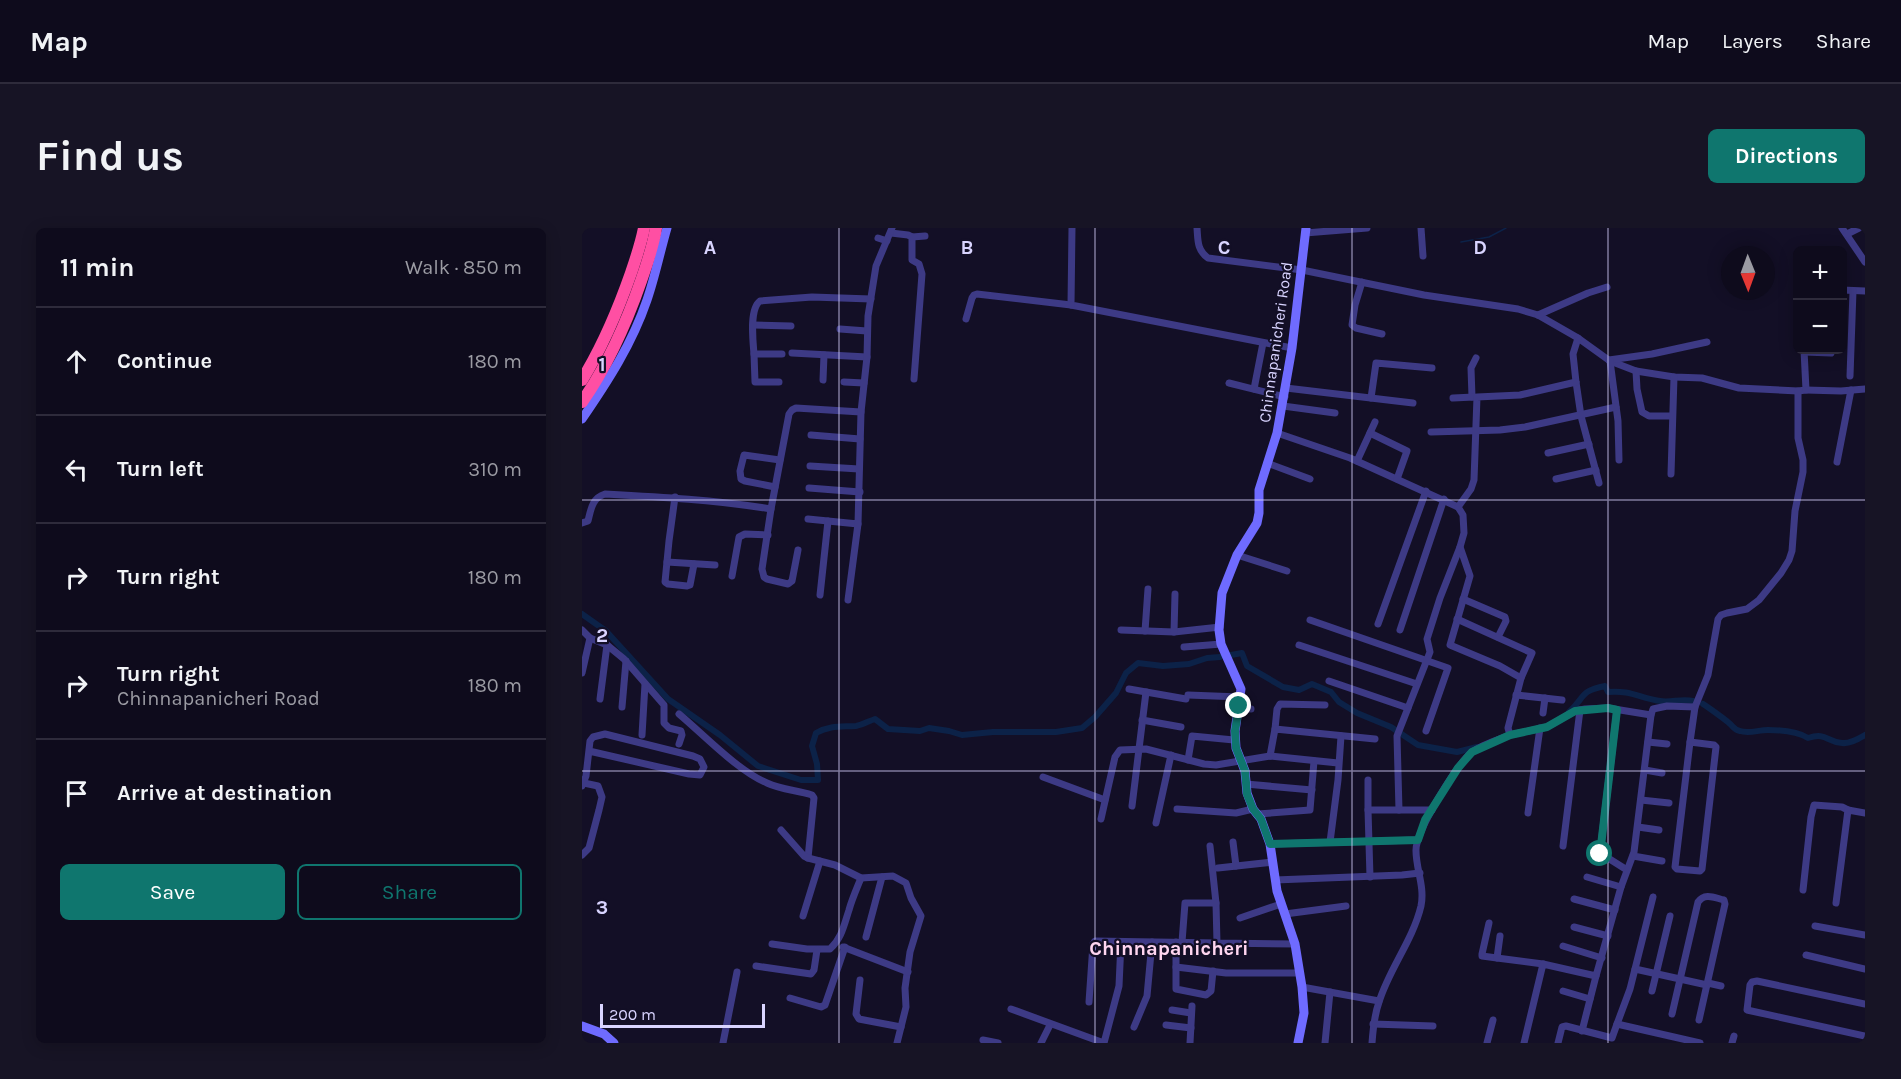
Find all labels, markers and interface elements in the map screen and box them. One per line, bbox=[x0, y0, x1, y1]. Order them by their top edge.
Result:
text: Map bbox=[30, 25, 88, 58]
text: Map bbox=[1647, 29, 1689, 53]
text: Layers bbox=[1722, 29, 1783, 53]
text: Share bbox=[1816, 29, 1871, 53]
button: Directions bbox=[1708, 129, 1865, 183]
text: Find us bbox=[36, 131, 184, 181]
text: A bbox=[704, 236, 717, 259]
text: B bbox=[961, 236, 973, 259]
text: C bbox=[1218, 236, 1230, 259]
text: D bbox=[1473, 236, 1487, 259]
north arrow bbox=[1721, 246, 1775, 300]
map controls bbox=[1793, 246, 1847, 354]
button: + bbox=[1793, 246, 1847, 300]
text: 11 min bbox=[60, 252, 135, 283]
text: Walk · 850 m bbox=[405, 256, 522, 279]
street label: Chinnapanicheri Road bbox=[1255, 260, 1296, 424]
button: − bbox=[1793, 300, 1847, 354]
icon: ahead bbox=[60, 345, 93, 378]
text: Continue bbox=[117, 348, 212, 374]
text: 180 m bbox=[468, 350, 522, 373]
text: 1 bbox=[598, 353, 606, 376]
icon: left bbox=[60, 453, 93, 486]
text: Turn left bbox=[117, 456, 204, 482]
text: 310 m bbox=[468, 458, 522, 481]
icon: right bbox=[60, 561, 93, 594]
text: Turn right bbox=[117, 564, 220, 590]
text: 180 m bbox=[468, 566, 522, 589]
text: 2 bbox=[596, 624, 608, 647]
text: Turn right bbox=[117, 661, 220, 687]
icon: right bbox=[60, 669, 93, 702]
text: 180 m bbox=[468, 674, 522, 697]
text: Chinnapanicheri Road bbox=[117, 687, 320, 710]
route end bbox=[1225, 692, 1251, 718]
icon: arrive bbox=[60, 777, 93, 810]
text: Arrive at destination bbox=[117, 780, 332, 806]
route start bbox=[1586, 840, 1612, 866]
button: Save bbox=[60, 864, 285, 920]
button: Share bbox=[297, 864, 522, 920]
text: 3 bbox=[596, 896, 608, 919]
district label: Chinnapanicheri bbox=[1089, 937, 1249, 960]
scale bar bbox=[600, 1001, 765, 1028]
text: 200 m bbox=[609, 1005, 656, 1024]

